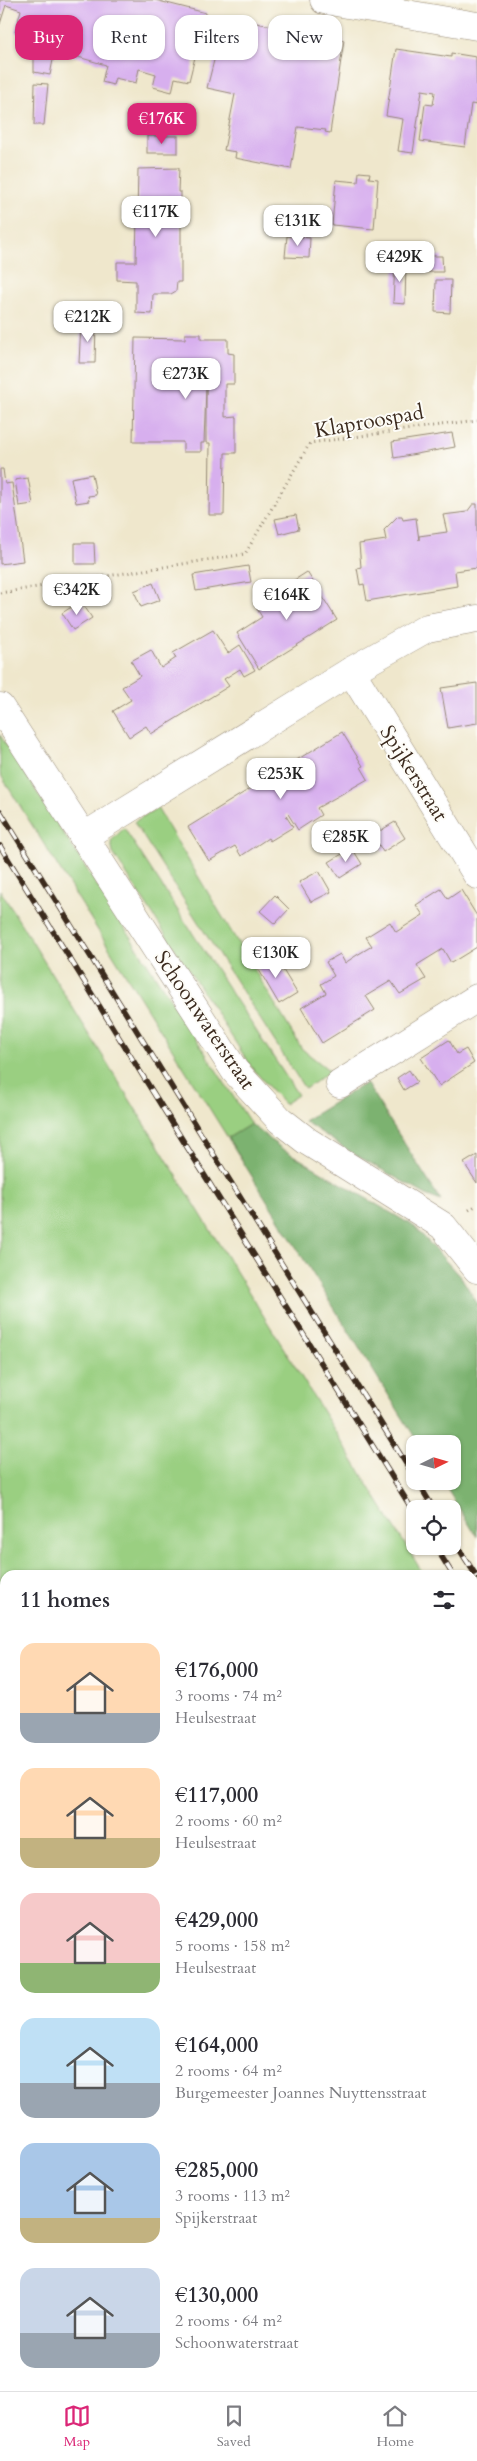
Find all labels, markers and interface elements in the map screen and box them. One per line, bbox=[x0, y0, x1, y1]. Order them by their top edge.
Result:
chip: Buy bbox=[15, 15, 83, 60]
chip: Rent bbox=[93, 15, 165, 60]
chip: Filters bbox=[175, 15, 258, 60]
chip: New bbox=[268, 15, 342, 60]
pin: €176K bbox=[127, 102, 197, 145]
text: €176K bbox=[138, 108, 186, 130]
pin: €117K bbox=[121, 196, 191, 238]
text: €117K bbox=[132, 201, 180, 223]
pin: €131K bbox=[263, 204, 333, 247]
text: €131K bbox=[274, 210, 322, 232]
pin: €429K bbox=[365, 240, 435, 283]
text: €429K bbox=[376, 246, 424, 268]
pin: €212K bbox=[53, 300, 123, 343]
text: €212K bbox=[64, 306, 112, 328]
pin: €273K bbox=[151, 358, 221, 400]
text: €273K bbox=[162, 363, 210, 385]
street label: Klaproospad bbox=[312, 398, 426, 445]
pin: €342K bbox=[42, 574, 112, 616]
pin: €164K bbox=[252, 578, 322, 621]
text: €342K bbox=[53, 579, 101, 601]
text: €164K bbox=[263, 584, 311, 606]
street label: Spijkerstraat bbox=[373, 720, 455, 827]
pin: €253K bbox=[246, 758, 316, 800]
text: €253K bbox=[257, 763, 305, 785]
pin: €285K bbox=[311, 820, 381, 863]
text: €285K bbox=[322, 826, 370, 848]
pin: €130K bbox=[241, 936, 311, 979]
text: €130K bbox=[252, 942, 300, 964]
street label: Schoonwaterstraat bbox=[147, 945, 262, 1096]
north arrow bbox=[406, 1435, 461, 1490]
map controls bbox=[406, 1435, 461, 1555]
button: locate bbox=[406, 1500, 461, 1555]
text: 11 homes bbox=[20, 1586, 110, 1615]
icon: filters bbox=[430, 1586, 458, 1614]
text: €176,000 bbox=[175, 1656, 258, 1685]
icon: home bbox=[60, 1663, 120, 1723]
text: 3 rooms · 74 m² bbox=[175, 1685, 282, 1707]
text: Heulsestraat bbox=[175, 1707, 256, 1729]
text: €117,000 bbox=[175, 1781, 258, 1810]
icon: home bbox=[60, 1788, 120, 1848]
text: 2 rooms · 60 m² bbox=[175, 1810, 282, 1832]
text: Heulsestraat bbox=[175, 1832, 256, 1854]
text: €429,000 bbox=[175, 1906, 258, 1935]
icon: home bbox=[60, 1913, 120, 1973]
text: 5 rooms · 158 m² bbox=[175, 1935, 290, 1957]
text: Heulsestraat bbox=[175, 1957, 256, 1979]
text: €164,000 bbox=[175, 2031, 258, 2060]
icon: home bbox=[60, 2038, 120, 2098]
text: 2 rooms · 64 m² bbox=[175, 2060, 282, 2082]
text: Burgemeester Joannes Nuyttensstraat bbox=[175, 2082, 427, 2104]
text: €285,000 bbox=[175, 2156, 258, 2185]
icon: home bbox=[60, 2163, 120, 2223]
text: 3 rooms · 113 m² bbox=[175, 2185, 290, 2207]
text: Spijkerstraat bbox=[175, 2207, 257, 2229]
text: €130,000 bbox=[175, 2281, 258, 2310]
icon: home bbox=[60, 2288, 120, 2348]
text: 2 rooms · 64 m² bbox=[175, 2310, 282, 2332]
text: Schoonwaterstraat bbox=[175, 2332, 299, 2354]
tab: Map bbox=[63, 2402, 91, 2451]
tab: Saved bbox=[217, 2402, 251, 2451]
tab: Home bbox=[377, 2402, 414, 2451]

